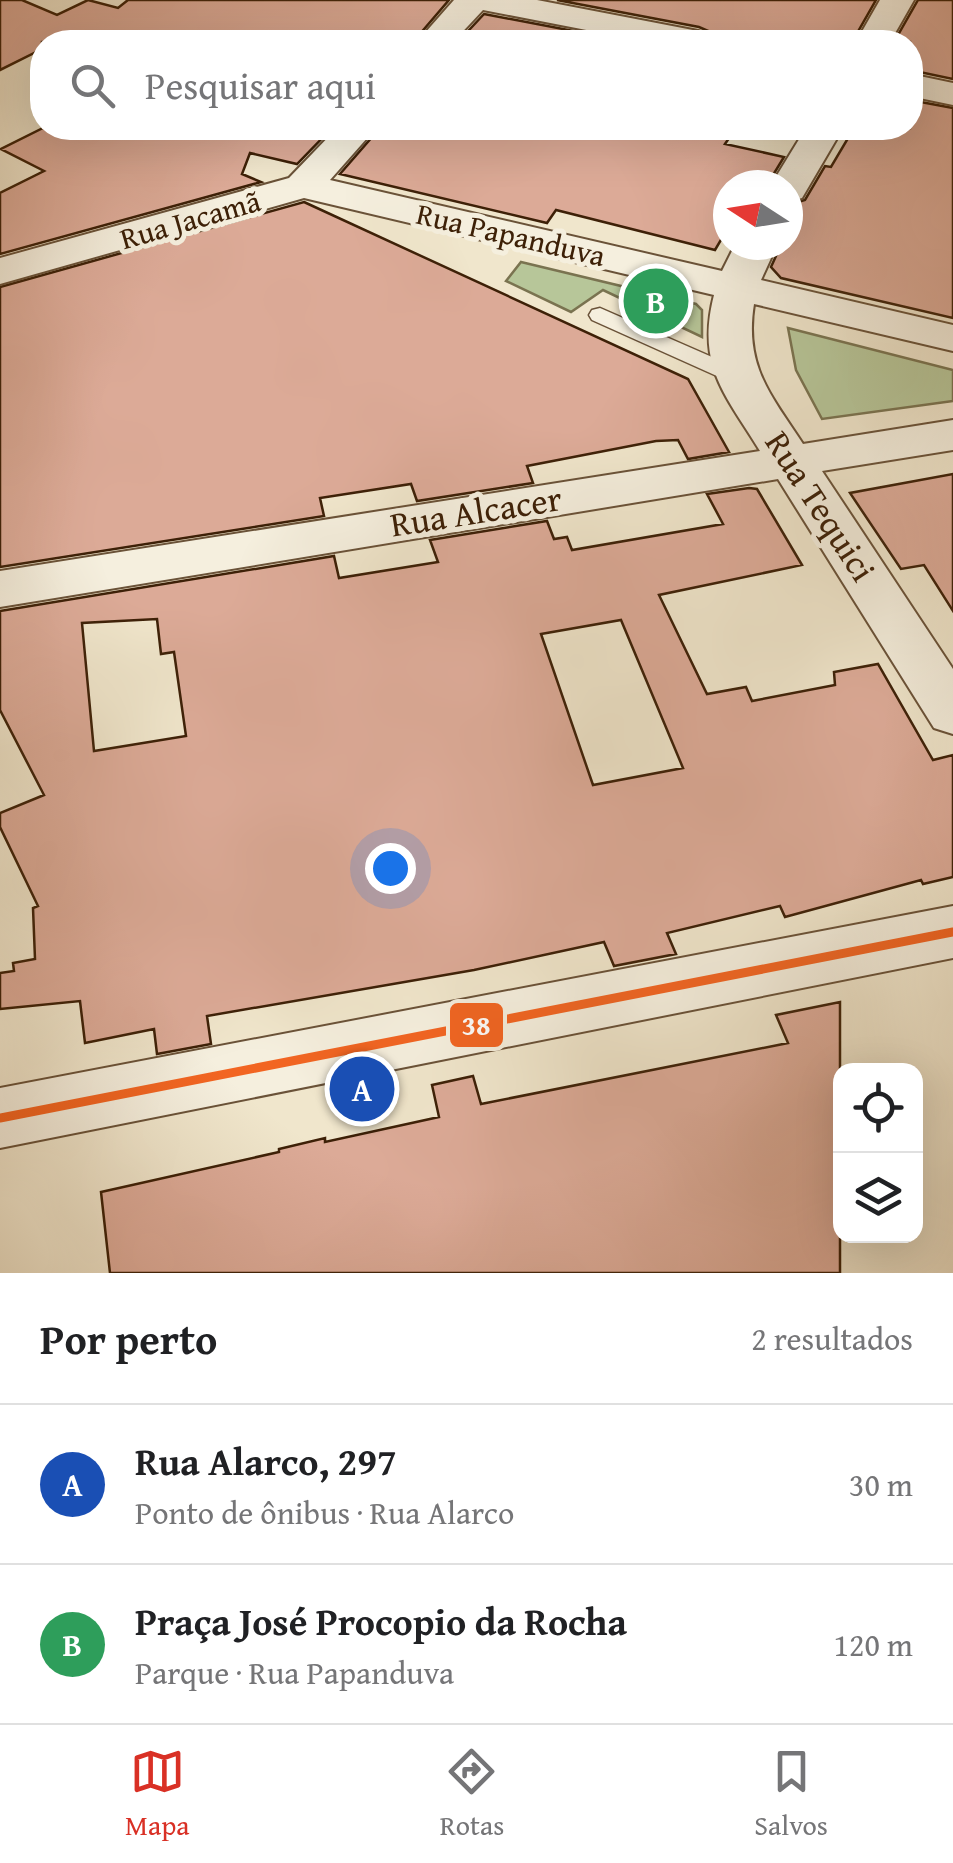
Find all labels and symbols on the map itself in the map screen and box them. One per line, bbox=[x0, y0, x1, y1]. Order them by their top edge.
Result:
north arrow bbox=[713, 170, 803, 260]
street label: Rua Jacamã bbox=[115, 178, 265, 260]
street label: Rua Papanduva bbox=[412, 191, 610, 277]
pin: B bbox=[624, 264, 688, 338]
street label: Rua Tequici bbox=[753, 421, 889, 591]
street label: Rua Alcacer bbox=[387, 472, 565, 550]
your location bbox=[365, 843, 416, 894]
line badge: 38 bbox=[448, 1001, 505, 1049]
text: 38 bbox=[461, 1004, 491, 1045]
pin: A bbox=[330, 1052, 394, 1126]

